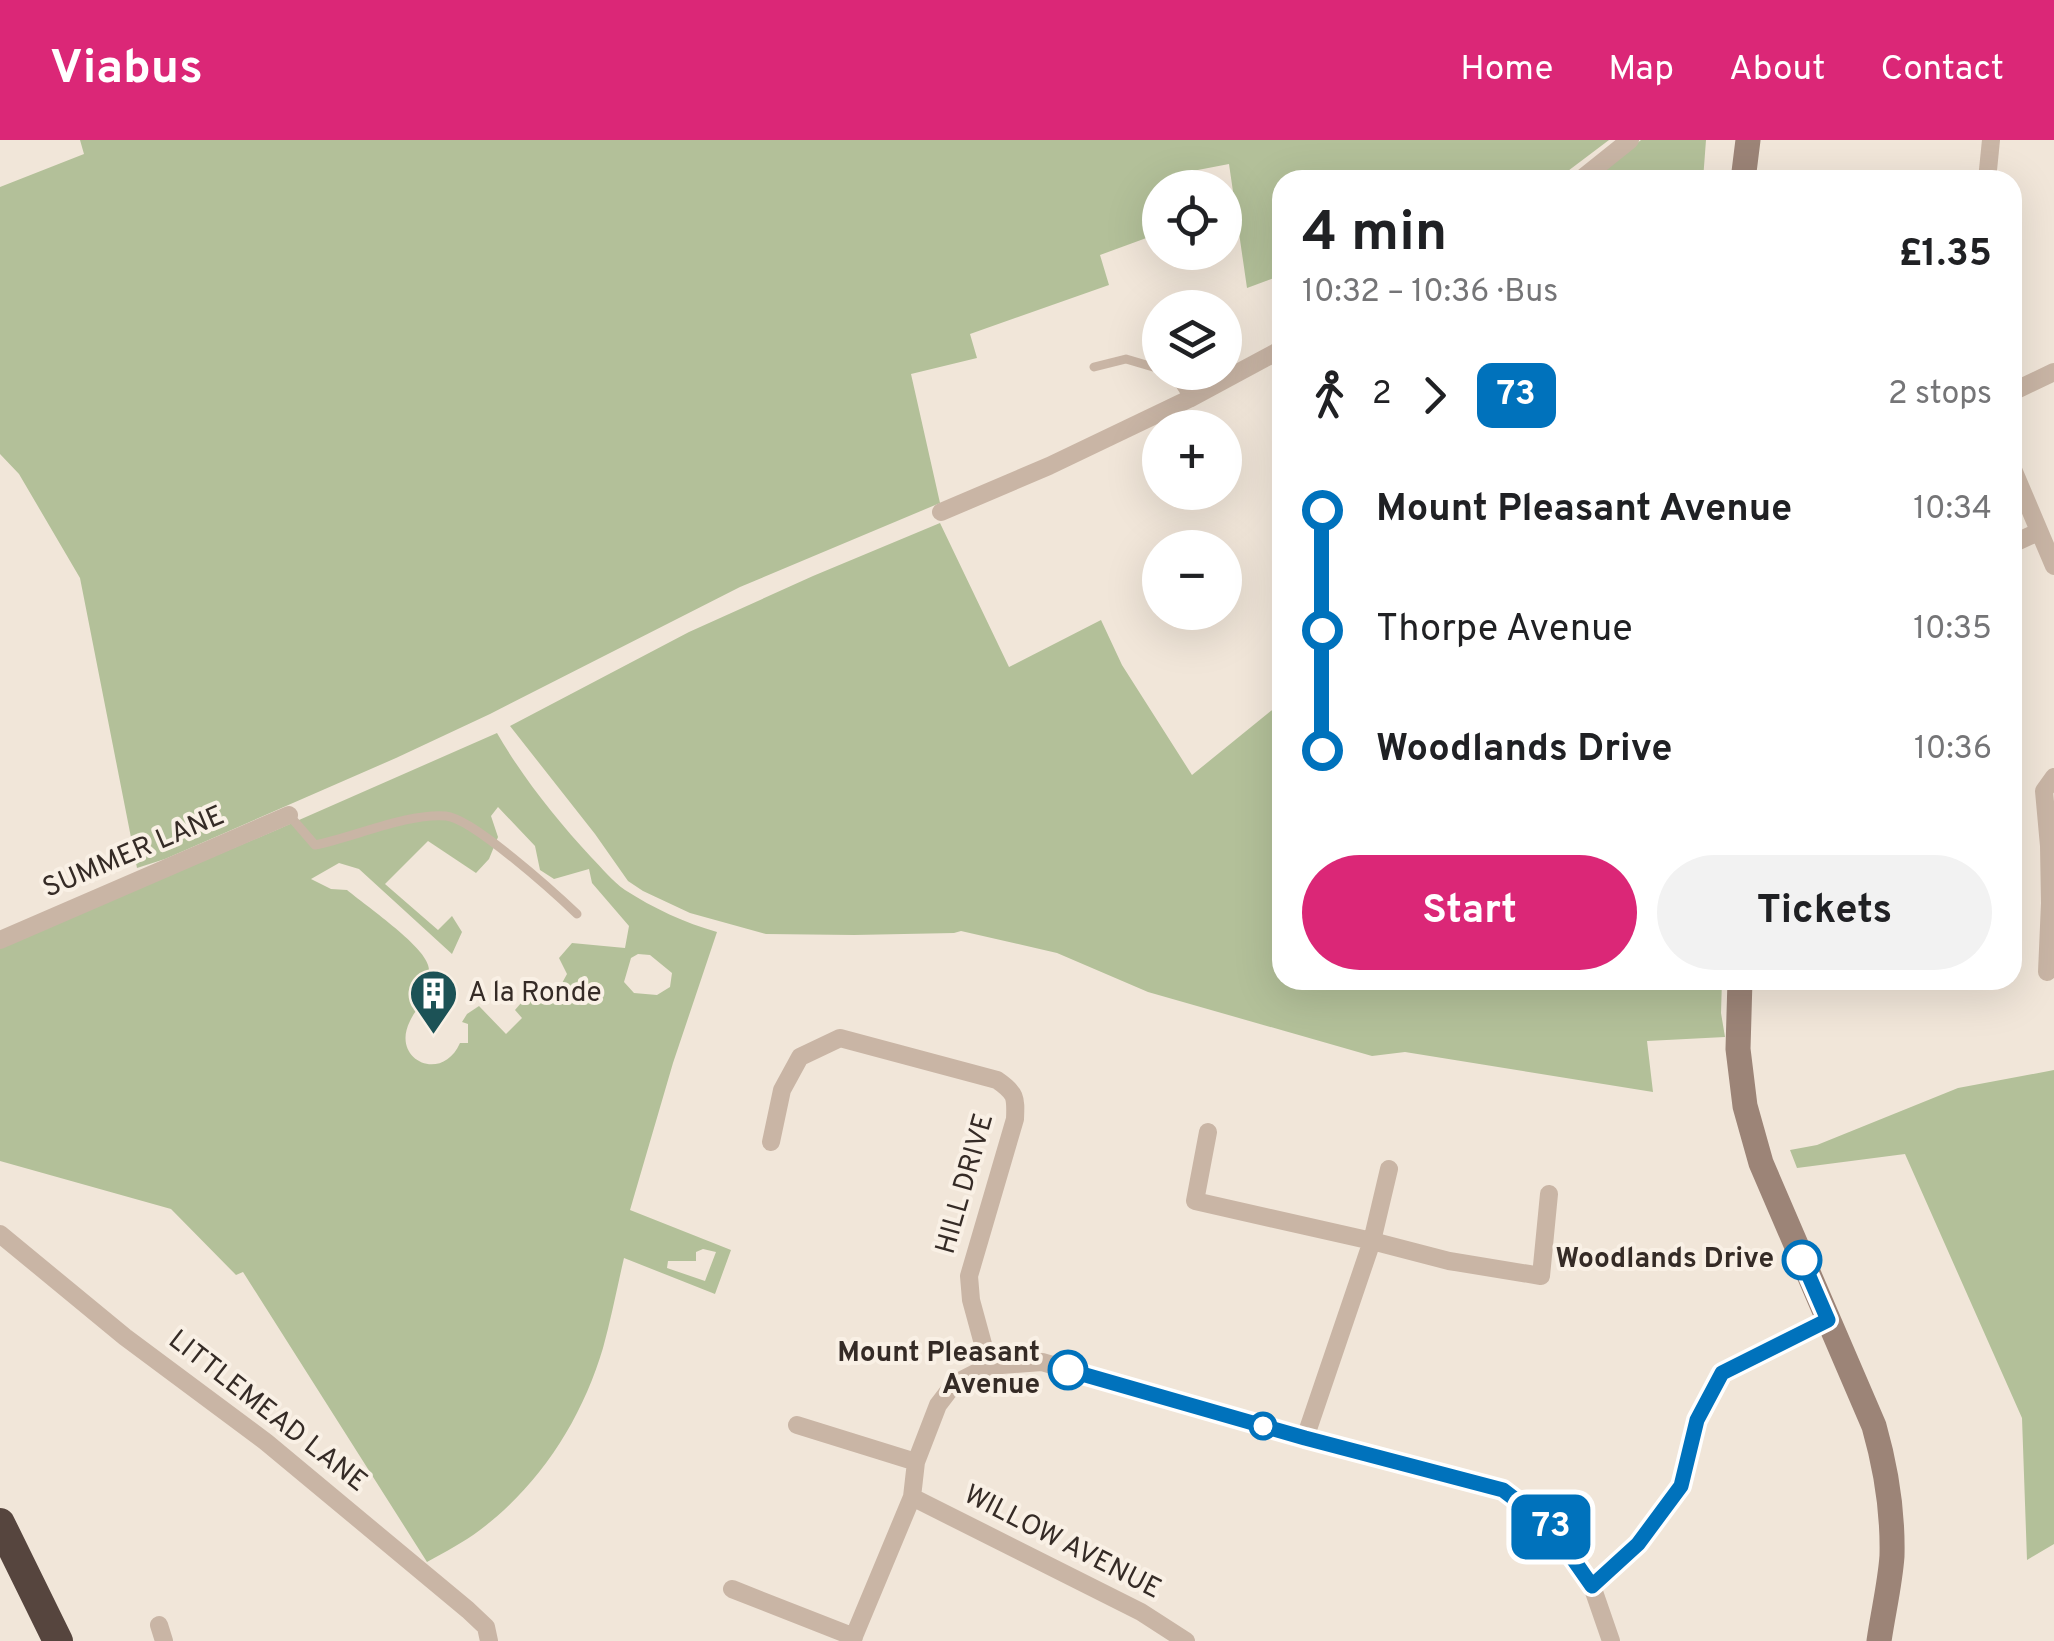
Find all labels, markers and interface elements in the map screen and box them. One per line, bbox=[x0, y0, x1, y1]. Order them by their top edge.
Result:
text: Viabus bbox=[50, 40, 203, 100]
text: Home bbox=[1460, 48, 1553, 92]
text: Map bbox=[1608, 48, 1674, 92]
text: About bbox=[1729, 48, 1825, 92]
text: Contact bbox=[1880, 48, 2004, 92]
map controls bbox=[1142, 170, 1242, 630]
button: locate bbox=[1142, 170, 1242, 270]
text: 4 min bbox=[1302, 200, 1447, 270]
text: £1.35 bbox=[1898, 231, 1992, 280]
text: 10:32 – 10:36 · Bus bbox=[1302, 273, 1558, 313]
button: layers bbox=[1142, 290, 1242, 390]
icon: walk bbox=[1302, 368, 1357, 423]
icon: forward bbox=[1407, 368, 1462, 423]
text: 73 bbox=[1497, 373, 1536, 417]
text: 2 bbox=[1372, 375, 1392, 415]
text: 2 stops bbox=[1888, 375, 1992, 415]
button: + bbox=[1142, 410, 1242, 510]
text: Mount Pleasant Avenue bbox=[1376, 486, 1792, 535]
text: 10:34 bbox=[1913, 490, 1992, 530]
button: − bbox=[1142, 530, 1242, 630]
text: Thorpe Avenue bbox=[1376, 606, 1633, 655]
text: 10:35 bbox=[1913, 610, 1992, 650]
text: Woodlands Drive bbox=[1376, 726, 1673, 775]
text: 10:36 bbox=[1914, 730, 1992, 770]
street label: SUMMER LANE bbox=[38, 799, 230, 907]
button: Start bbox=[1302, 855, 1637, 970]
button: Tickets bbox=[1657, 855, 1992, 970]
building icon: A la Ronde bbox=[407, 968, 459, 1036]
place label: A la Ronde bbox=[468, 976, 602, 1012]
street label: HILL DRIVE bbox=[929, 1110, 1003, 1258]
marker: Woodlands Drive bbox=[1783, 1241, 1821, 1279]
place label: Woodlands Drive bbox=[1556, 1242, 1774, 1278]
street label: LITTLEMEAD LANE bbox=[160, 1323, 374, 1501]
place label: Mount Pleasant Avenue bbox=[837, 1336, 1040, 1404]
marker: Mount Pleasant Avenue bbox=[1049, 1351, 1087, 1389]
unlabelled marker bbox=[1250, 1413, 1276, 1439]
street label: WILLOW AVENUE bbox=[957, 1478, 1167, 1608]
line badge: 73 bbox=[1506, 1494, 1596, 1560]
text: 73 bbox=[1531, 1505, 1571, 1549]

